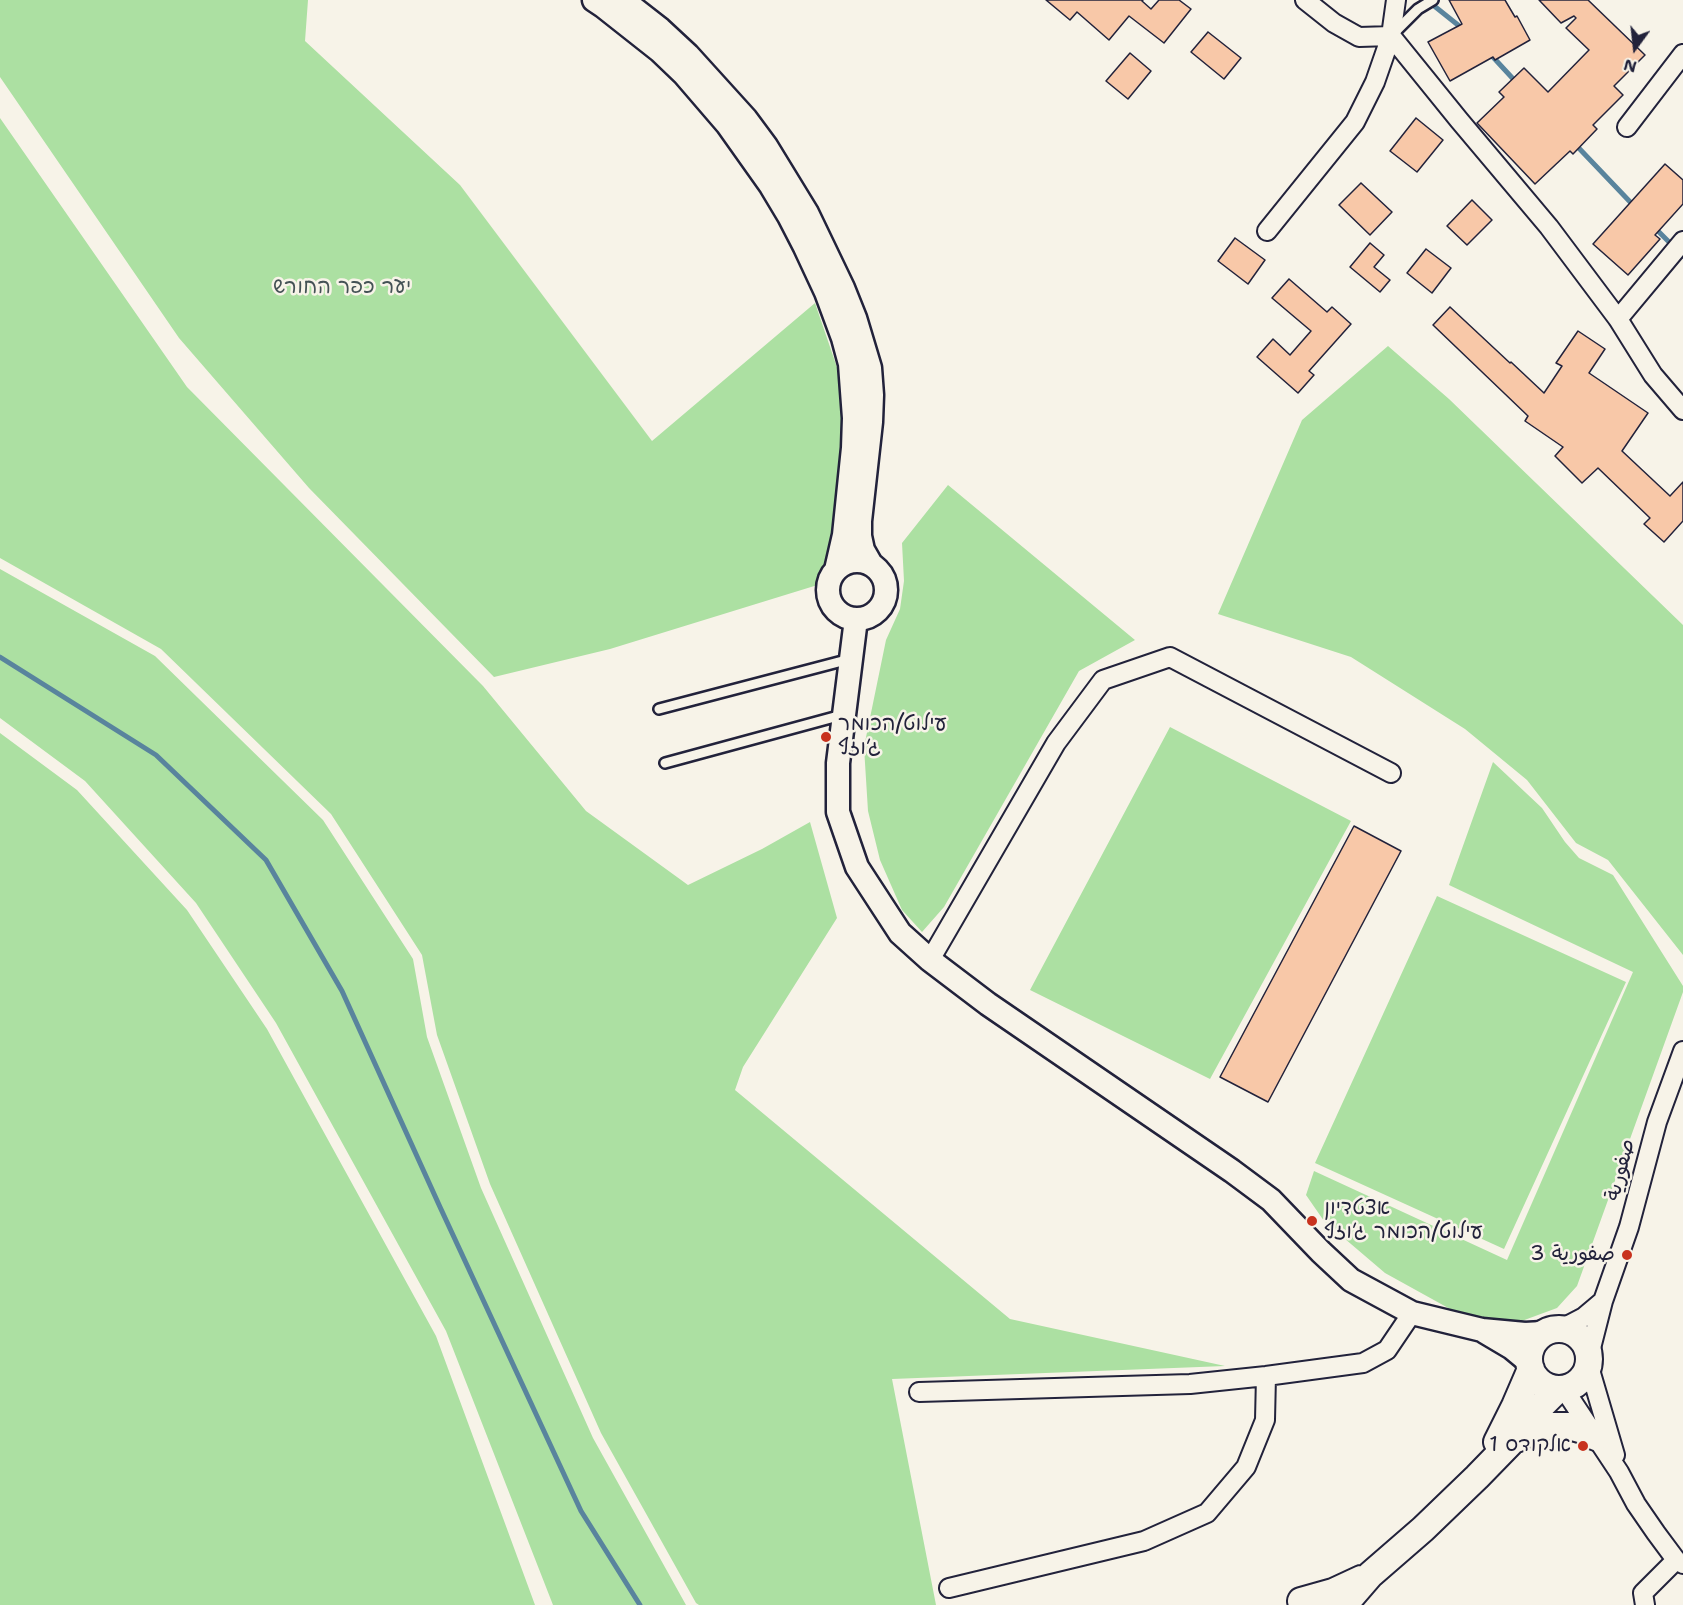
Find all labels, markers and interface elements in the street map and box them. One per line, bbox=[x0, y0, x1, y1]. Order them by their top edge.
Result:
north arrow bbox=[1605, 18, 1665, 78]
text: N bbox=[1621, 54, 1639, 78]
park label: יער כפר החורש bbox=[273, 275, 411, 301]
place label: עילוט/הכומר ג׳וזף bbox=[838, 712, 947, 762]
marker: עילוט/הכומר ג׳וזף bbox=[819, 730, 833, 744]
street label: صفورية bbox=[1601, 1136, 1641, 1204]
place label: אצטדיון עילוט/הכומר ג׳וזף bbox=[1324, 1196, 1483, 1246]
marker: אצטדיון עילוט/הכומר ג׳וזף bbox=[1305, 1214, 1319, 1228]
place label: صفورية 3 bbox=[1530, 1242, 1615, 1268]
marker: صفورية 3 bbox=[1620, 1248, 1634, 1262]
place label: אלקודס 1 bbox=[1489, 1433, 1571, 1459]
marker: אלקודס 1 bbox=[1576, 1439, 1590, 1453]

